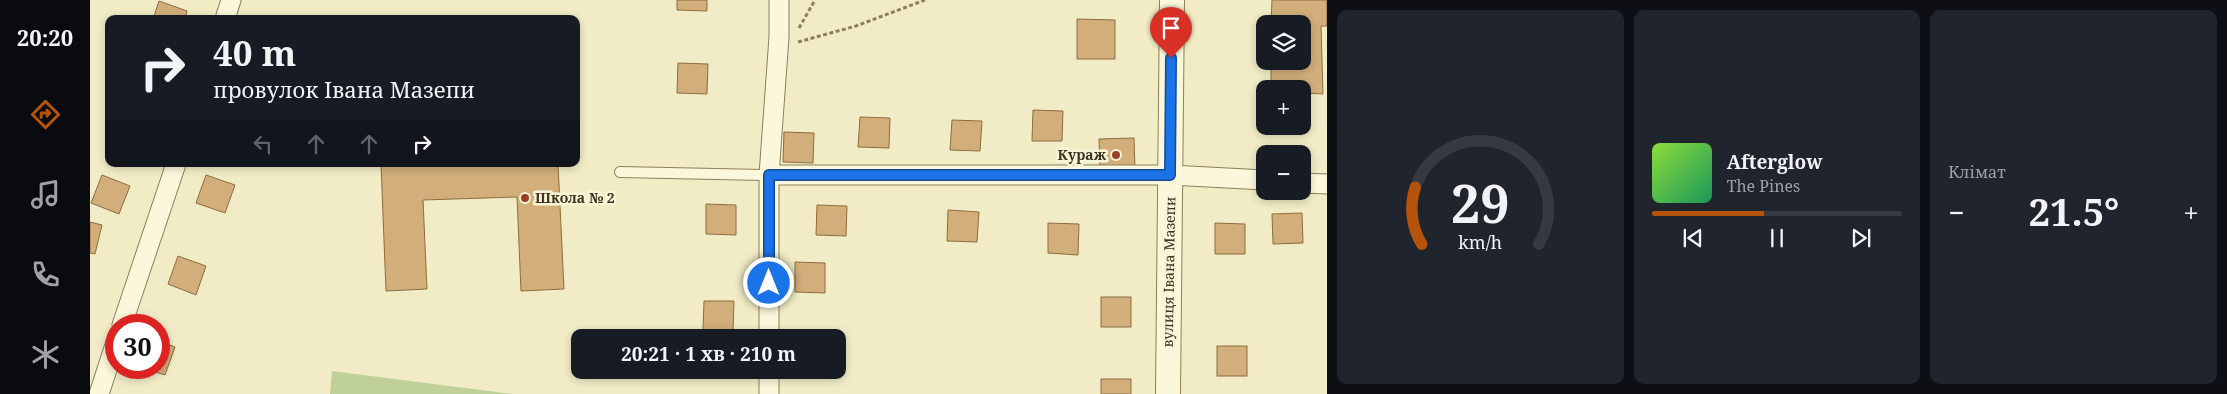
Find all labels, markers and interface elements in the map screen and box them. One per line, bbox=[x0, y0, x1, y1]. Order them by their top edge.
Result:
pin bbox=[1150, 7, 1192, 58]
icon: arrive bbox=[1157, 14, 1185, 42]
map controls bbox=[1256, 15, 1311, 200]
button: layers bbox=[1256, 15, 1311, 70]
text: 20:20 bbox=[17, 22, 73, 52]
text: 40 m bbox=[213, 29, 296, 76]
icon: right bbox=[130, 35, 195, 100]
text: провулок Івана Мазепи bbox=[213, 74, 475, 104]
button: + bbox=[1256, 80, 1311, 135]
icon: directions bbox=[28, 97, 63, 132]
icon: left bbox=[249, 130, 277, 158]
icon: ahead bbox=[302, 130, 330, 158]
icon: ahead bbox=[355, 130, 383, 158]
icon: right bbox=[408, 130, 436, 158]
place label: Кураж bbox=[1058, 145, 1107, 164]
button: − bbox=[1256, 145, 1311, 200]
marker: Кураж bbox=[1110, 149, 1122, 161]
text: Afterglow bbox=[1727, 149, 1822, 175]
text: Клімат bbox=[1948, 161, 2006, 183]
text: 29 bbox=[1451, 167, 1510, 238]
text: The Pines bbox=[1727, 175, 1800, 197]
icon: music bbox=[28, 177, 63, 212]
text: 21.5° bbox=[2029, 185, 2119, 237]
place label: Школа № 2 bbox=[535, 188, 615, 207]
marker: Школа № 2 bbox=[519, 192, 531, 204]
text: − bbox=[1948, 193, 1965, 231]
text: + bbox=[2183, 193, 2199, 231]
street label: вулиця Івана Мазепи bbox=[1158, 196, 1179, 348]
icon: previous bbox=[1679, 224, 1707, 252]
icon: pause bbox=[1763, 224, 1791, 252]
icon: next bbox=[1847, 224, 1875, 252]
text: km/h bbox=[1458, 230, 1502, 254]
position arrow bbox=[742, 256, 794, 308]
icon: phone bbox=[28, 257, 63, 292]
speed limit sign: 30 bbox=[105, 314, 170, 379]
icon: climate bbox=[28, 337, 63, 372]
text: 20:21 · 1 хв · 210 m bbox=[621, 341, 796, 367]

